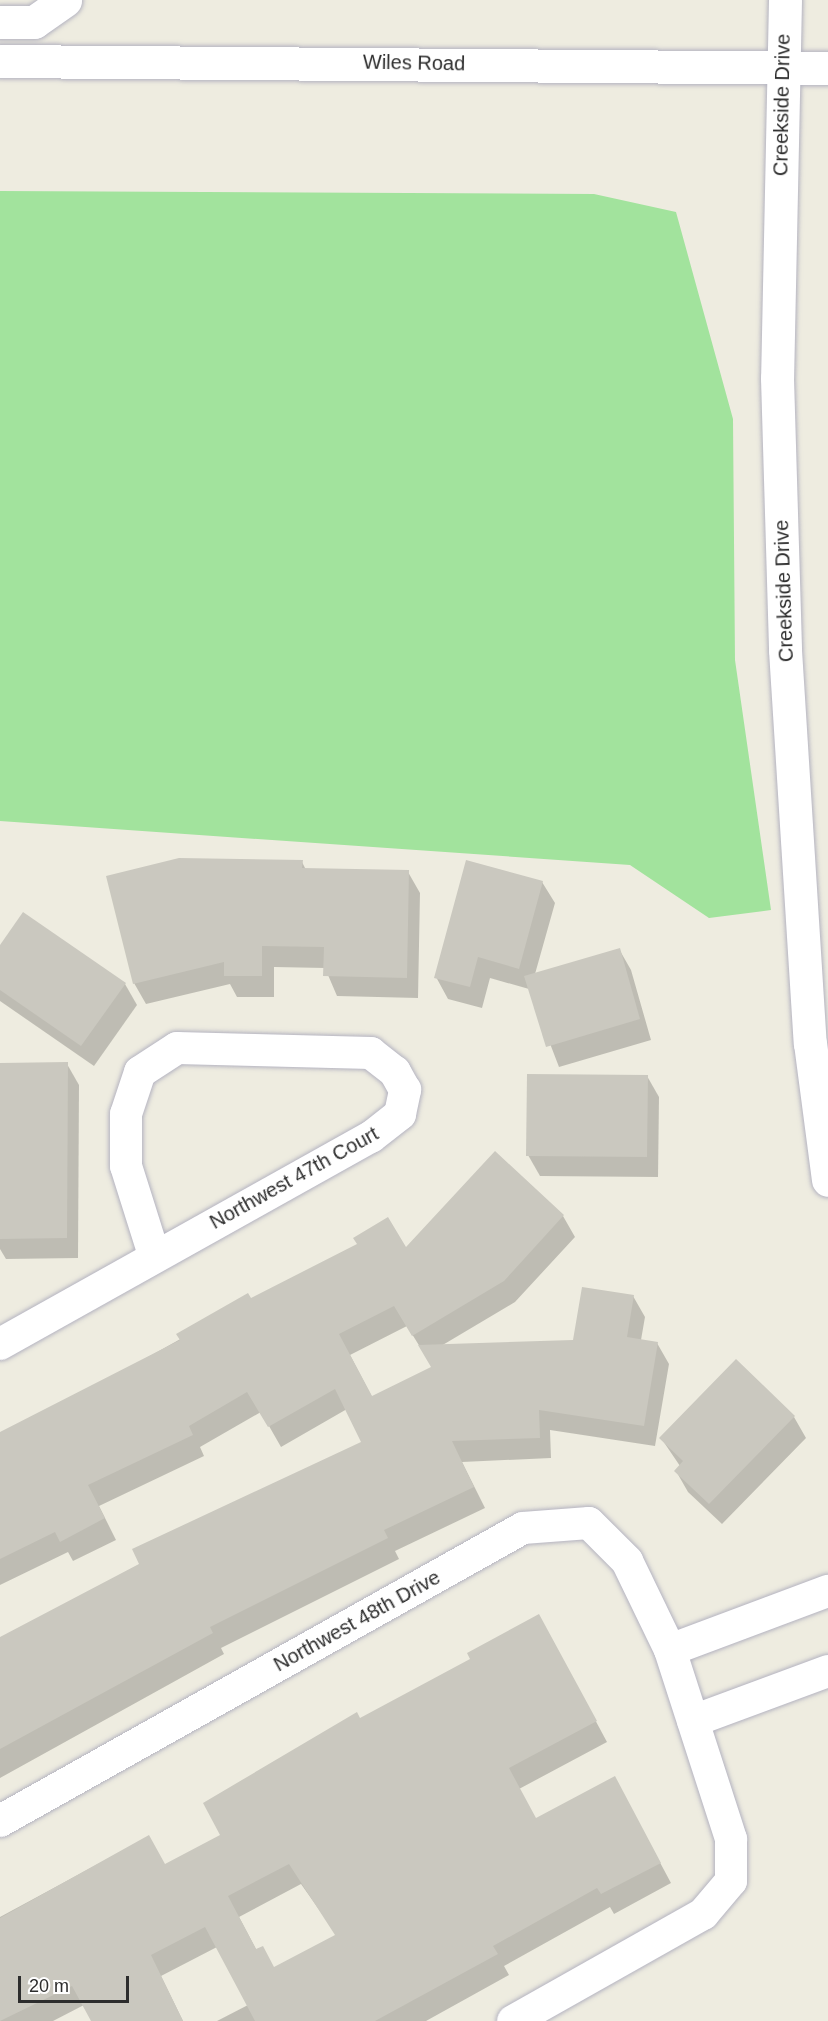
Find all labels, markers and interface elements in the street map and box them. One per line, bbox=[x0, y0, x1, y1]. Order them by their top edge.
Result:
street label: Creekside Drive bbox=[769, 34, 795, 176]
street label: Wiles Road bbox=[363, 50, 465, 76]
street label: Creekside Drive bbox=[770, 519, 798, 663]
street label: Northwest 47th Court bbox=[206, 1122, 382, 1234]
street label: Northwest 48th Drive bbox=[270, 1565, 444, 1677]
scale bar bbox=[21, 1964, 132, 2002]
text: 20 m bbox=[29, 1976, 69, 1996]

